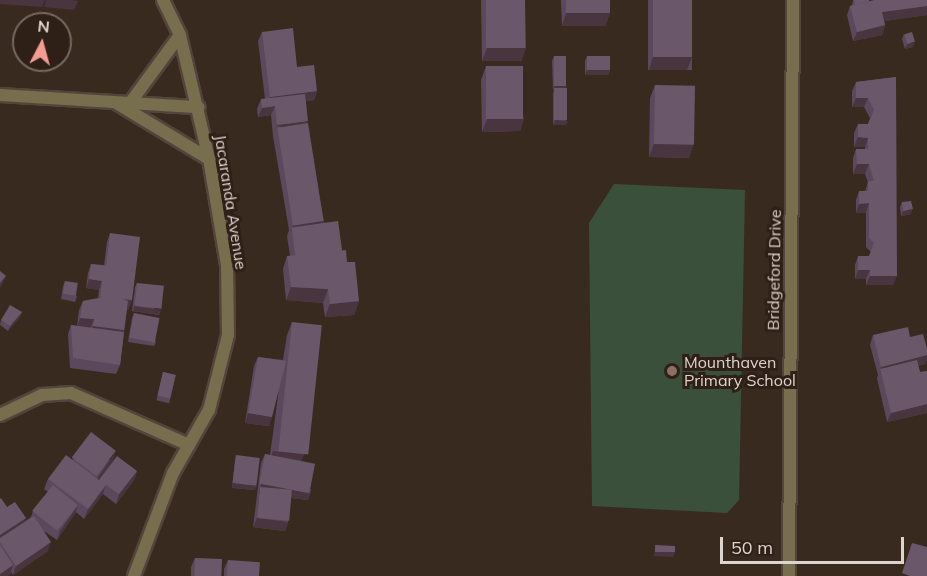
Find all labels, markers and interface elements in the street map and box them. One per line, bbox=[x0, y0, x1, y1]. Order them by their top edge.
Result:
north arrow bbox=[12, 12, 72, 72]
text: N bbox=[37, 16, 51, 37]
street label: Jacaranda Avenue bbox=[211, 133, 251, 271]
street label: Bridgeford Drive bbox=[763, 209, 785, 331]
place label: Mounthaven Primary School bbox=[684, 352, 796, 390]
marker: Mounthaven Primary School bbox=[665, 364, 679, 378]
scale bar bbox=[723, 525, 908, 563]
text: 50 m bbox=[731, 536, 773, 559]

